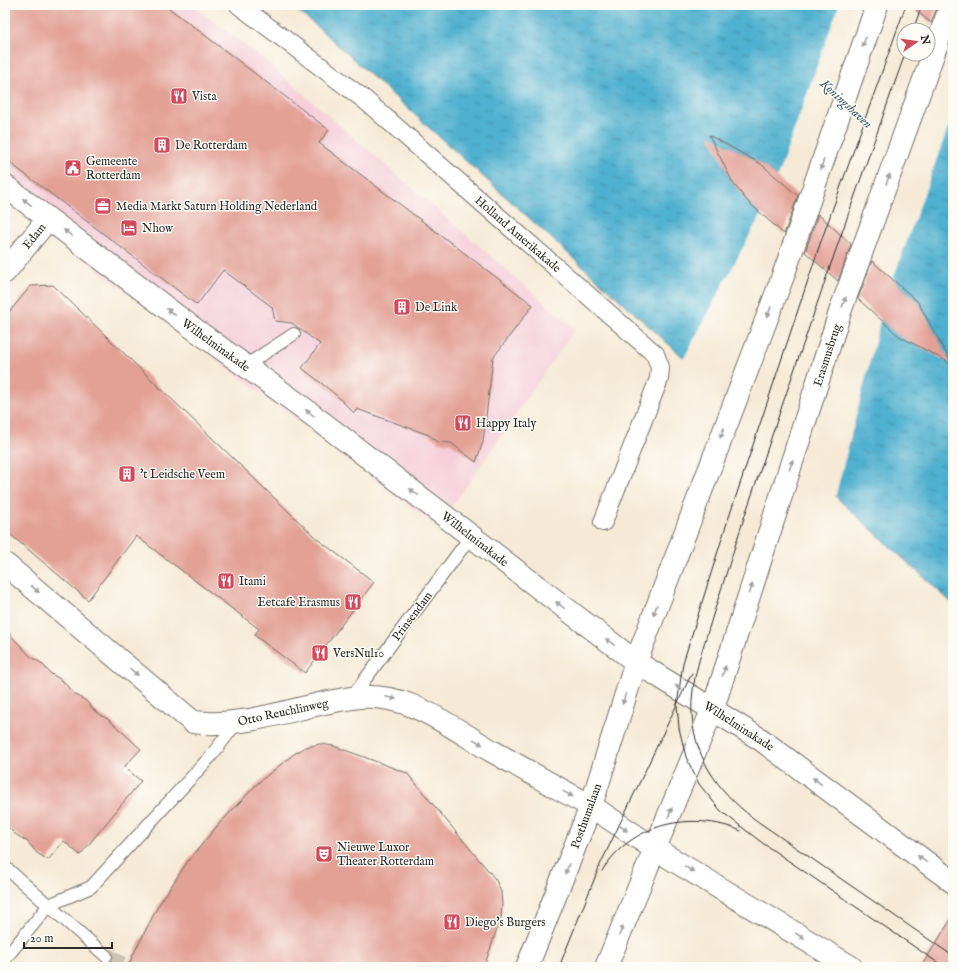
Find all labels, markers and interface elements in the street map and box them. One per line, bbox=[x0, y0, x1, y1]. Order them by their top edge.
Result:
north arrow bbox=[896, 22, 936, 62]
text: N bbox=[917, 33, 933, 47]
one-way arrow bbox=[861, 36, 867, 48]
water label: Koningshaven bbox=[815, 75, 876, 133]
restaurant icon: Vista bbox=[169, 86, 189, 106]
place label: Vista bbox=[191, 89, 217, 104]
building icon: De Rotterdam bbox=[152, 135, 172, 155]
place label: De Rotterdam bbox=[175, 138, 247, 153]
place label: Gemeente Rotterdam bbox=[86, 154, 141, 183]
public building icon: Gemeente Rotterdam bbox=[63, 158, 83, 178]
one-way arrow bbox=[818, 159, 824, 171]
one-way arrow bbox=[886, 173, 892, 185]
street label: Holland Amerikakade bbox=[472, 193, 564, 276]
office icon: Media Markt Saturn Holding Nederland bbox=[93, 196, 113, 216]
one-way arrow bbox=[21, 198, 32, 207]
place label: Media Markt Saturn Holding Nederland bbox=[116, 199, 318, 214]
hotel icon: Nhow bbox=[119, 218, 139, 238]
street label: Edam bbox=[19, 220, 49, 252]
place label: Nhow bbox=[142, 221, 174, 236]
one-way arrow bbox=[62, 229, 73, 238]
one-way arrow bbox=[842, 295, 848, 307]
building icon: De Link bbox=[392, 297, 412, 317]
place label: De Link bbox=[415, 300, 458, 315]
one-way arrow bbox=[765, 307, 771, 319]
one-way arrow bbox=[166, 308, 177, 316]
street label: Wilhelminakade bbox=[179, 316, 253, 375]
street label: Erasmusbrug bbox=[810, 321, 845, 389]
one-way arrow bbox=[305, 409, 316, 418]
restaurant icon: Happy Italy bbox=[453, 413, 473, 433]
place label: Happy Italy bbox=[476, 416, 536, 432]
one-way arrow bbox=[718, 428, 724, 440]
one-way arrow bbox=[788, 459, 794, 471]
building icon: 't Leidsche Veem bbox=[117, 464, 137, 484]
place label: 't Leidsche Veem bbox=[140, 467, 225, 482]
one-way arrow bbox=[408, 488, 419, 496]
street label: Wilhelminakade bbox=[438, 509, 511, 570]
restaurant icon: Itami bbox=[216, 571, 236, 591]
place label: Itami bbox=[239, 574, 266, 589]
one-way arrow bbox=[748, 582, 754, 594]
one-way arrow bbox=[30, 584, 40, 593]
street label: Prinsendam bbox=[389, 589, 436, 644]
restaurant icon: Eetcafe Erasmus bbox=[343, 592, 363, 612]
place label: Eetcafe Erasmus bbox=[258, 595, 340, 610]
one-way arrow bbox=[554, 601, 565, 610]
one-way arrow bbox=[651, 604, 657, 616]
one-way arrow bbox=[604, 638, 615, 646]
restaurant icon: VersNul10 bbox=[310, 643, 330, 663]
place label: VersNul10 bbox=[332, 646, 384, 661]
one-way arrow bbox=[721, 665, 727, 677]
one-way arrow bbox=[129, 668, 140, 677]
one-way arrow bbox=[674, 684, 686, 691]
one-way arrow bbox=[621, 693, 627, 705]
street label: Otto Reuchlinweg bbox=[236, 695, 330, 729]
one-way arrow bbox=[385, 696, 397, 702]
street label: Wilhelminakade bbox=[701, 698, 777, 755]
one-way arrow bbox=[472, 739, 484, 746]
one-way arrow bbox=[812, 777, 823, 785]
street label: Posthumalaan bbox=[568, 781, 605, 851]
one-way arrow bbox=[562, 790, 574, 797]
one-way arrow bbox=[668, 807, 674, 819]
one-way arrow bbox=[618, 824, 628, 832]
place label: Nieuwe Luxor Theater Rotterdam bbox=[337, 840, 434, 869]
theatre icon: Nieuwe Luxor Theater Rotterdam bbox=[314, 844, 334, 864]
one-way arrow bbox=[916, 854, 927, 863]
one-way arrow bbox=[563, 863, 569, 875]
one-way arrow bbox=[683, 866, 695, 873]
restaurant icon: Diego's Burgers bbox=[442, 912, 462, 932]
place label: Diego's Burgers bbox=[465, 915, 546, 930]
scale bar bbox=[24, 924, 112, 950]
one-way arrow bbox=[619, 925, 625, 937]
text: 20 m bbox=[30, 931, 53, 946]
one-way arrow bbox=[794, 933, 806, 940]

